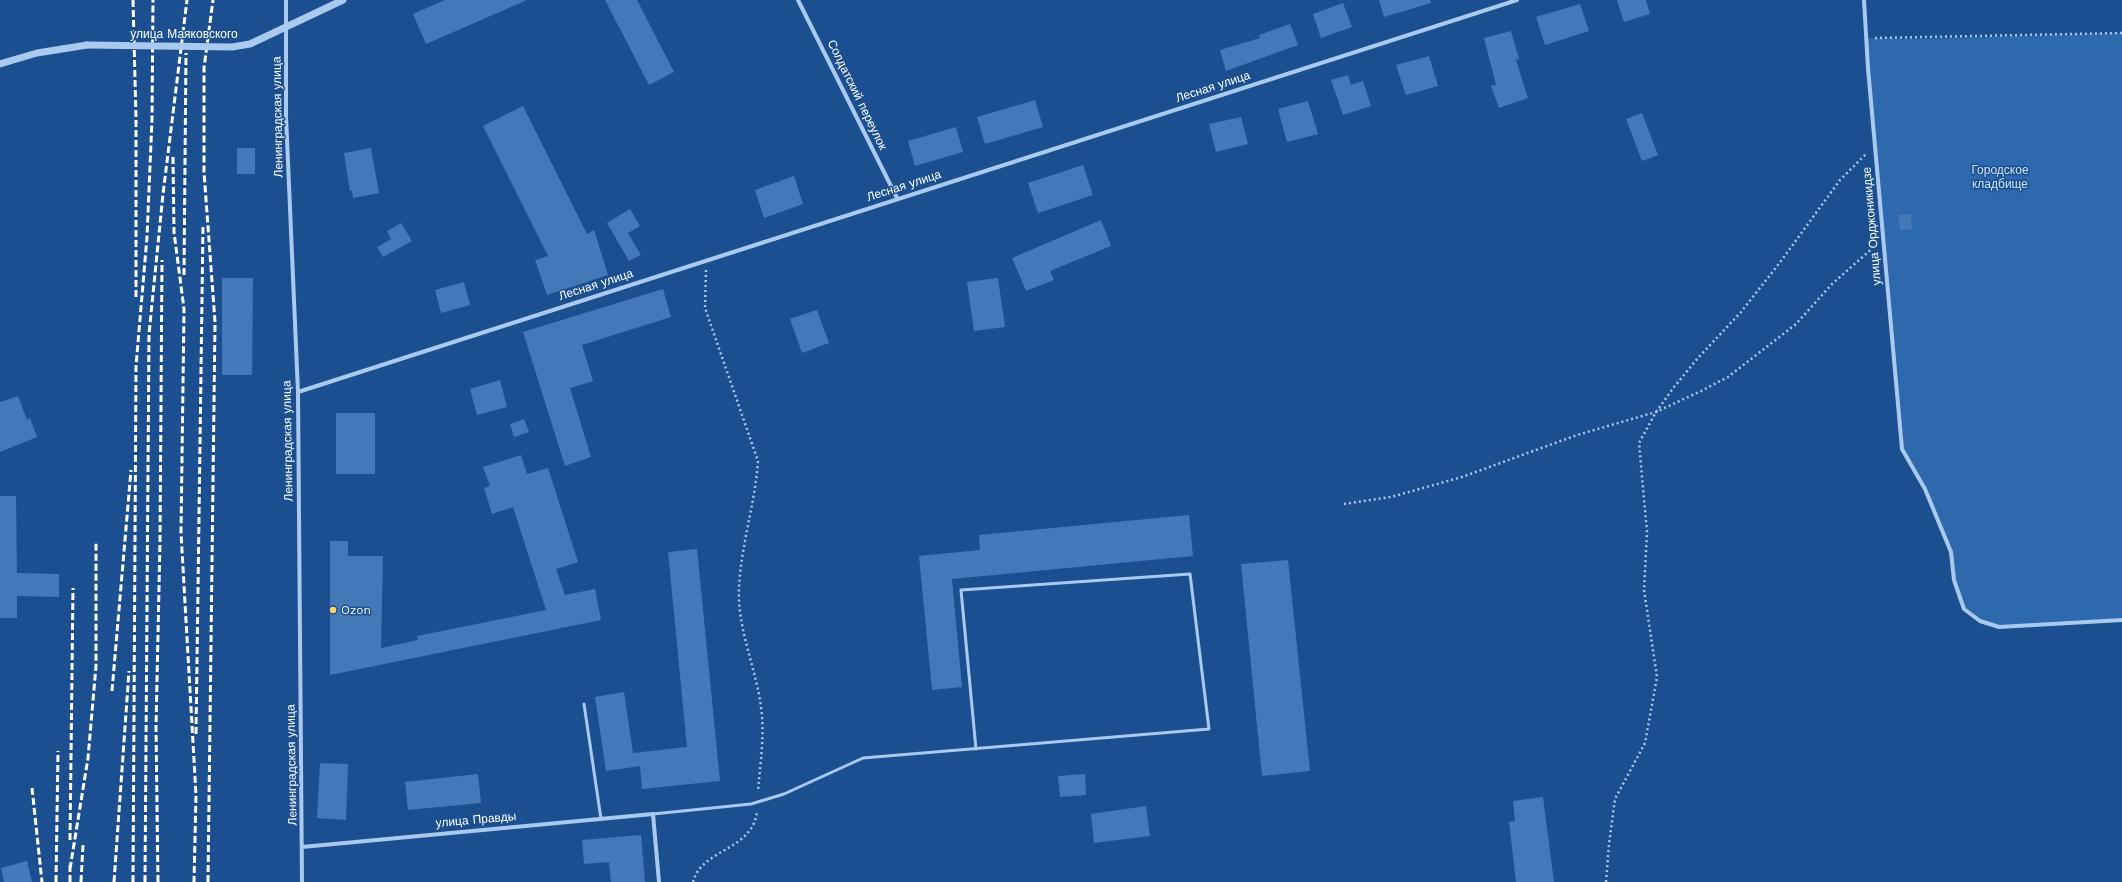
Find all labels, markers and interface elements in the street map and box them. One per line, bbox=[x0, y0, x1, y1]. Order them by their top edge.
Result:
street label: улица Маяковского bbox=[130, 27, 238, 41]
street label: Солдатский переулок bbox=[824, 38, 890, 152]
street label: Ленинградская улица bbox=[270, 56, 286, 178]
street label: Лесная улица bbox=[1174, 68, 1252, 106]
park label: Городское кладбище bbox=[1971, 163, 2029, 191]
street label: улица Орджоникидзе bbox=[1860, 166, 1884, 286]
street label: Лесная улица bbox=[865, 167, 943, 205]
street label: Лесная улица bbox=[557, 266, 635, 304]
street label: Ленинградская улица bbox=[280, 380, 296, 502]
place label: Ozon bbox=[341, 603, 371, 617]
marker: Ozon bbox=[328, 605, 338, 615]
street label: Ленинградская улица bbox=[284, 704, 300, 826]
street label: улица Правды bbox=[435, 809, 517, 831]

